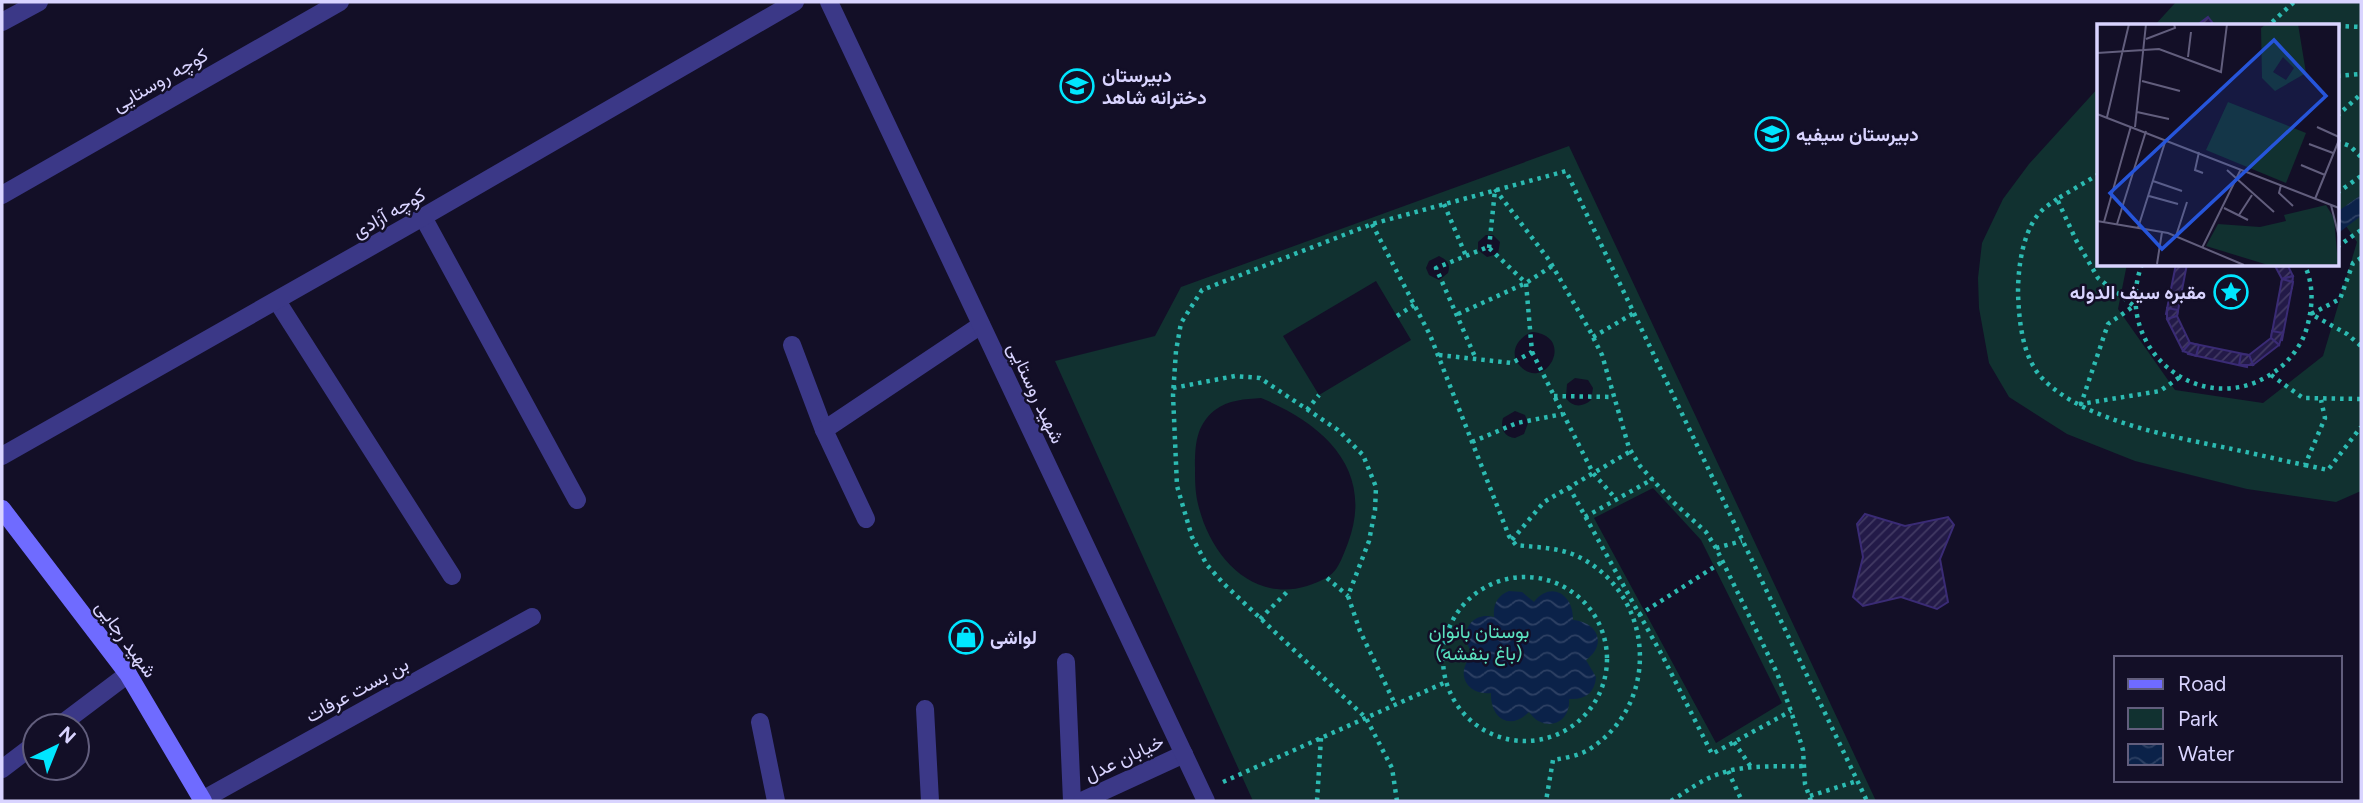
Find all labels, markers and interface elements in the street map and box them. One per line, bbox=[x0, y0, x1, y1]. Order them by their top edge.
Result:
inset map bbox=[2097, 24, 2338, 266]
street label: کوچه روستایی bbox=[108, 43, 213, 118]
place label: دبیرستان دخترانه شاهد bbox=[1102, 64, 1207, 110]
school or university icon: دبیرستان دخترانه شاهد bbox=[1058, 67, 1096, 105]
school or university icon: دبیرستان سیفیه bbox=[1753, 115, 1791, 153]
place label: دبیرستان سیفیه bbox=[1796, 123, 1919, 147]
street label: کوچه آزادی bbox=[348, 183, 431, 245]
place icon: مقبره سیف الدوله bbox=[2212, 273, 2250, 311]
place label: مقبره سیف الدوله bbox=[2070, 281, 2206, 305]
street label: شهید روستایی bbox=[1003, 339, 1069, 447]
street label: شهید رجایی bbox=[90, 596, 162, 682]
shop icon: لواشی bbox=[947, 618, 985, 656]
park label: بوستان بانوان (باغ بنفشه) bbox=[1429, 620, 1529, 666]
place label: لواشی bbox=[990, 626, 1037, 650]
street label: بن بست عرفات bbox=[301, 652, 413, 728]
legend bbox=[2114, 656, 2342, 782]
text: Road bbox=[2178, 671, 2226, 696]
text: Park bbox=[2178, 706, 2219, 731]
north arrow bbox=[21, 712, 91, 782]
text: N bbox=[54, 722, 80, 748]
street label: خیابان عدل bbox=[1081, 730, 1167, 786]
text: Water bbox=[2178, 741, 2234, 766]

